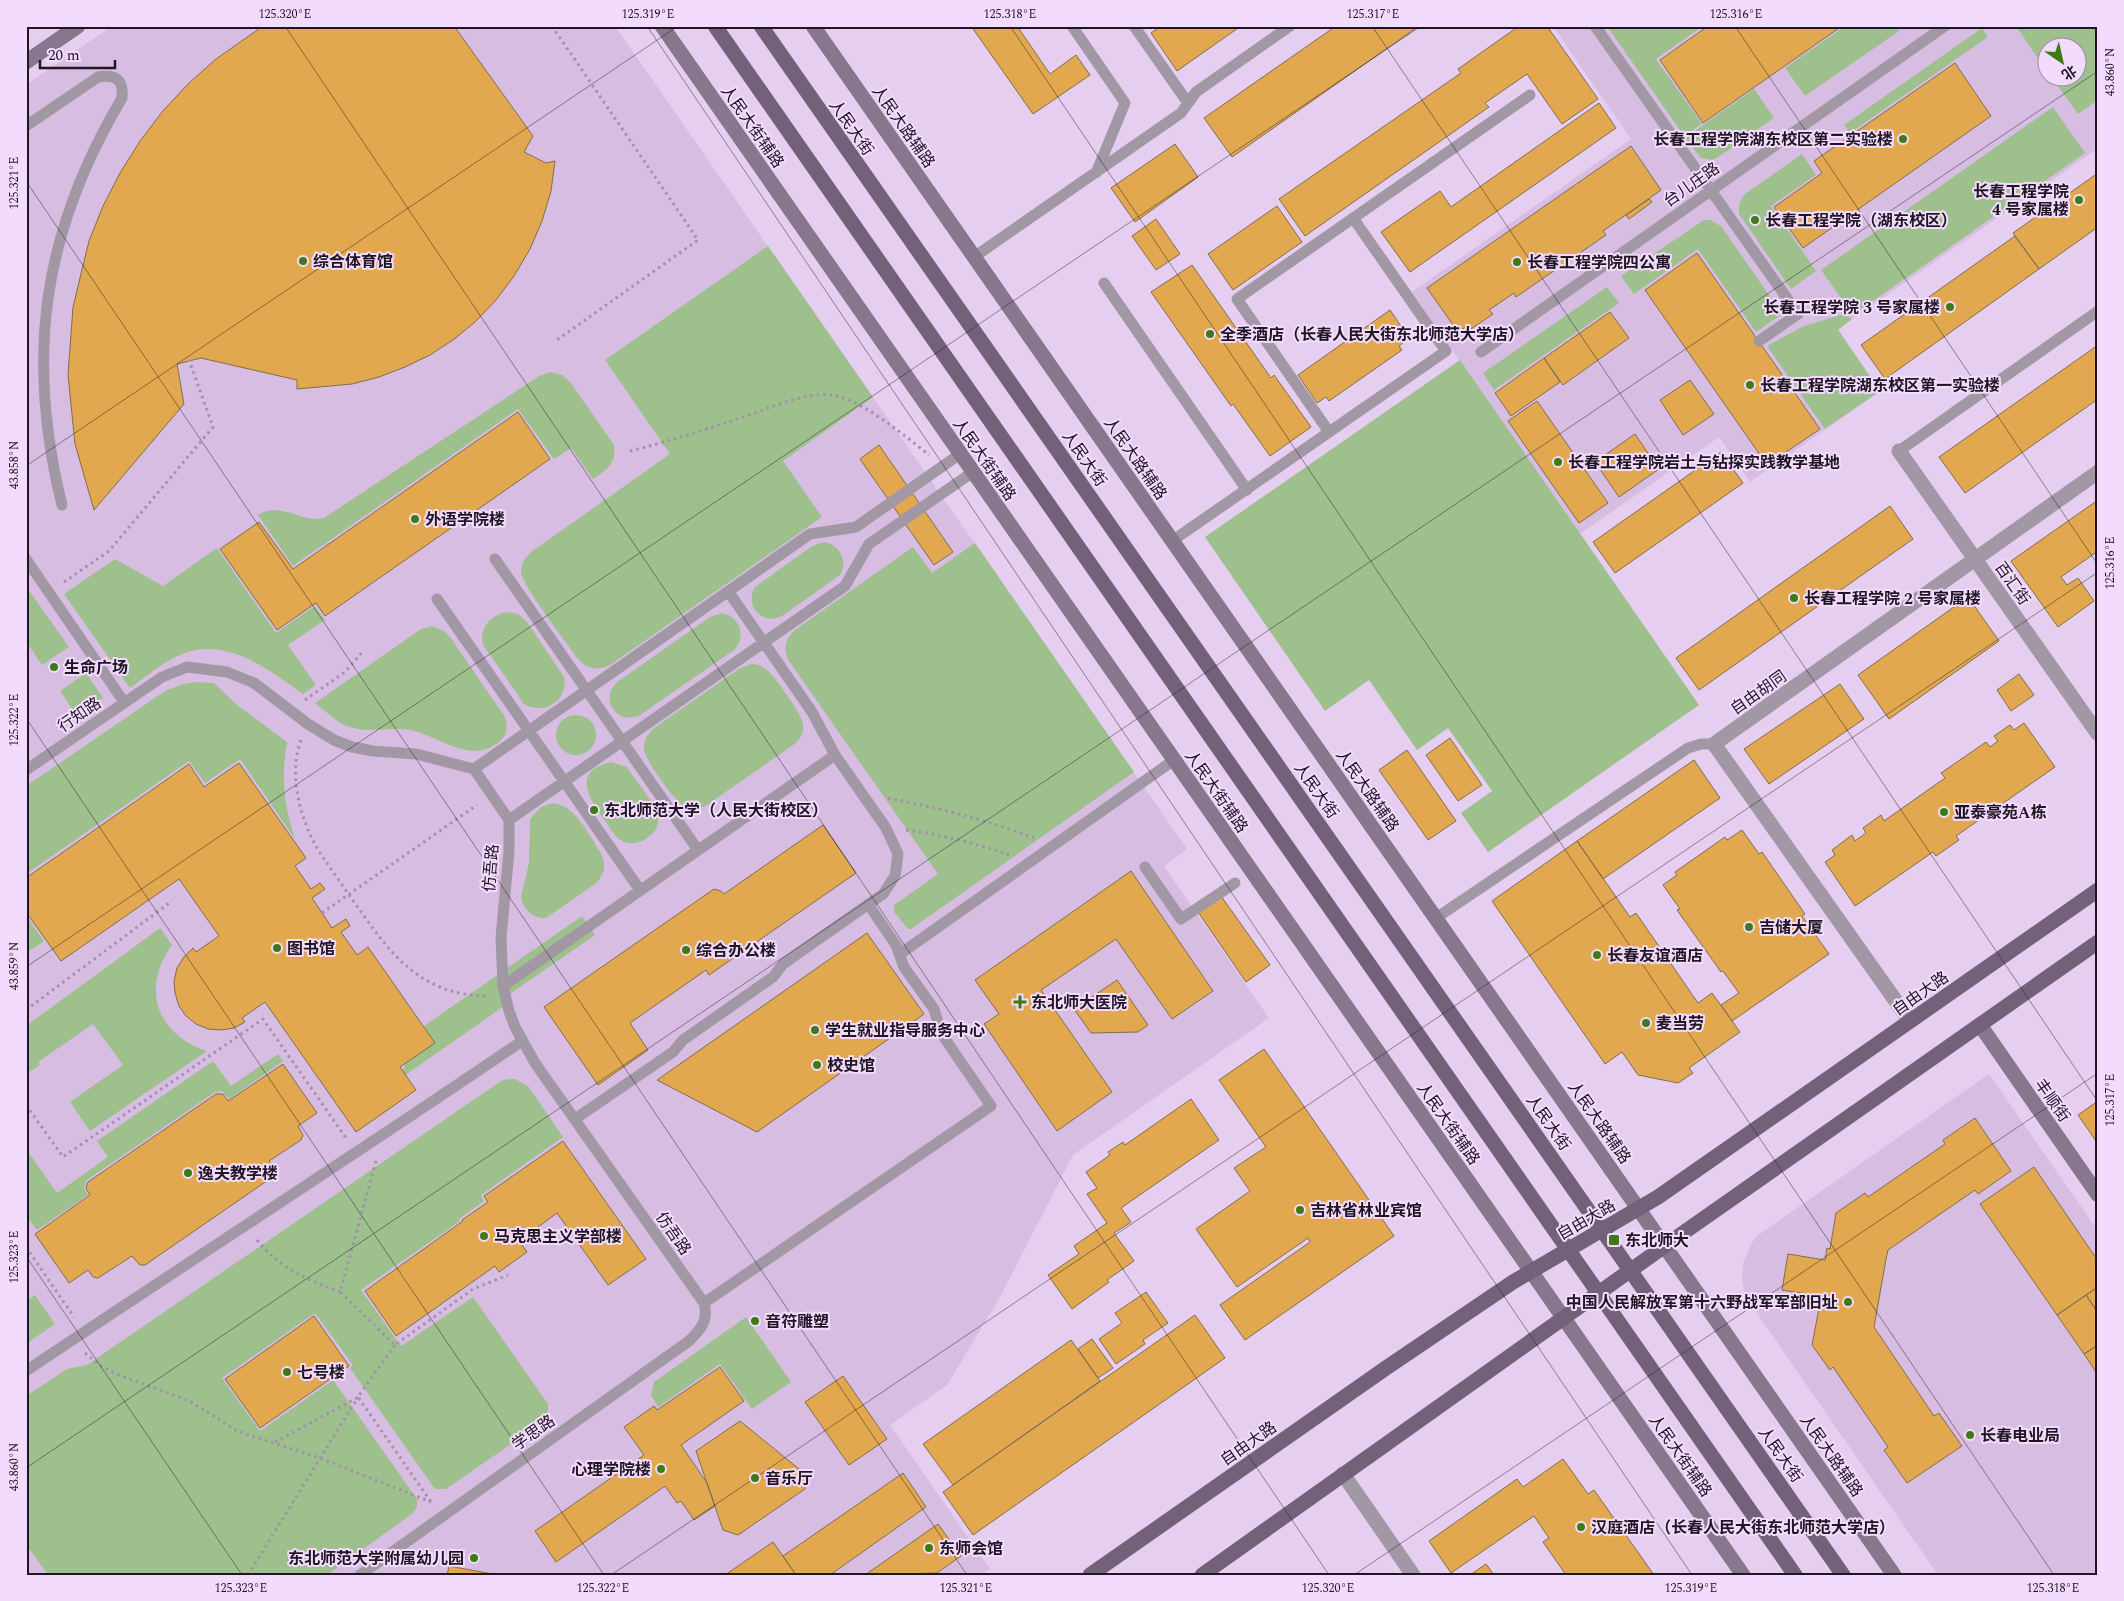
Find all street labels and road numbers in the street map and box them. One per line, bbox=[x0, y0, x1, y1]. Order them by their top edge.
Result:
street label: 人民大街辅路 bbox=[715, 80, 790, 173]
street label: 人民大路辅路 bbox=[866, 80, 941, 173]
street label: 人民大街 bbox=[823, 94, 879, 161]
street label: 台儿庄路 bbox=[1658, 157, 1725, 213]
street label: 人民大路辅路 bbox=[1098, 412, 1173, 505]
street label: 人民大街辅路 bbox=[947, 413, 1022, 506]
street label: 人民大街 bbox=[1056, 425, 1112, 492]
street label: 百汇街 bbox=[1989, 557, 2036, 610]
street label: 自由胡同 bbox=[1725, 665, 1792, 721]
street label: 行知路 bbox=[53, 691, 106, 738]
street label: 人民大路辅路 bbox=[1330, 744, 1405, 837]
street label: 人民大街辅路 bbox=[1179, 745, 1254, 838]
street label: 人民大街 bbox=[1288, 757, 1344, 824]
street label: 仿吾路 bbox=[477, 843, 505, 893]
street label: 自由大路 bbox=[1887, 966, 1954, 1022]
street label: 丰顺街 bbox=[2029, 1074, 2076, 1127]
street label: 人民大路辅路 bbox=[1562, 1076, 1637, 1169]
street label: 人民大街辅路 bbox=[1411, 1077, 1486, 1170]
street label: 人民大街 bbox=[1520, 1089, 1576, 1156]
street label: 自由大路 bbox=[1553, 1193, 1620, 1246]
street label: 仿吾路 bbox=[650, 1207, 697, 1260]
street label: 学思路 bbox=[507, 1409, 560, 1456]
street label: 人民大街辅路 bbox=[1643, 1409, 1718, 1502]
street label: 人民大路辅路 bbox=[1794, 1409, 1869, 1502]
street label: 自由大路 bbox=[1215, 1416, 1282, 1472]
street label: 人民大街 bbox=[1752, 1421, 1808, 1488]

